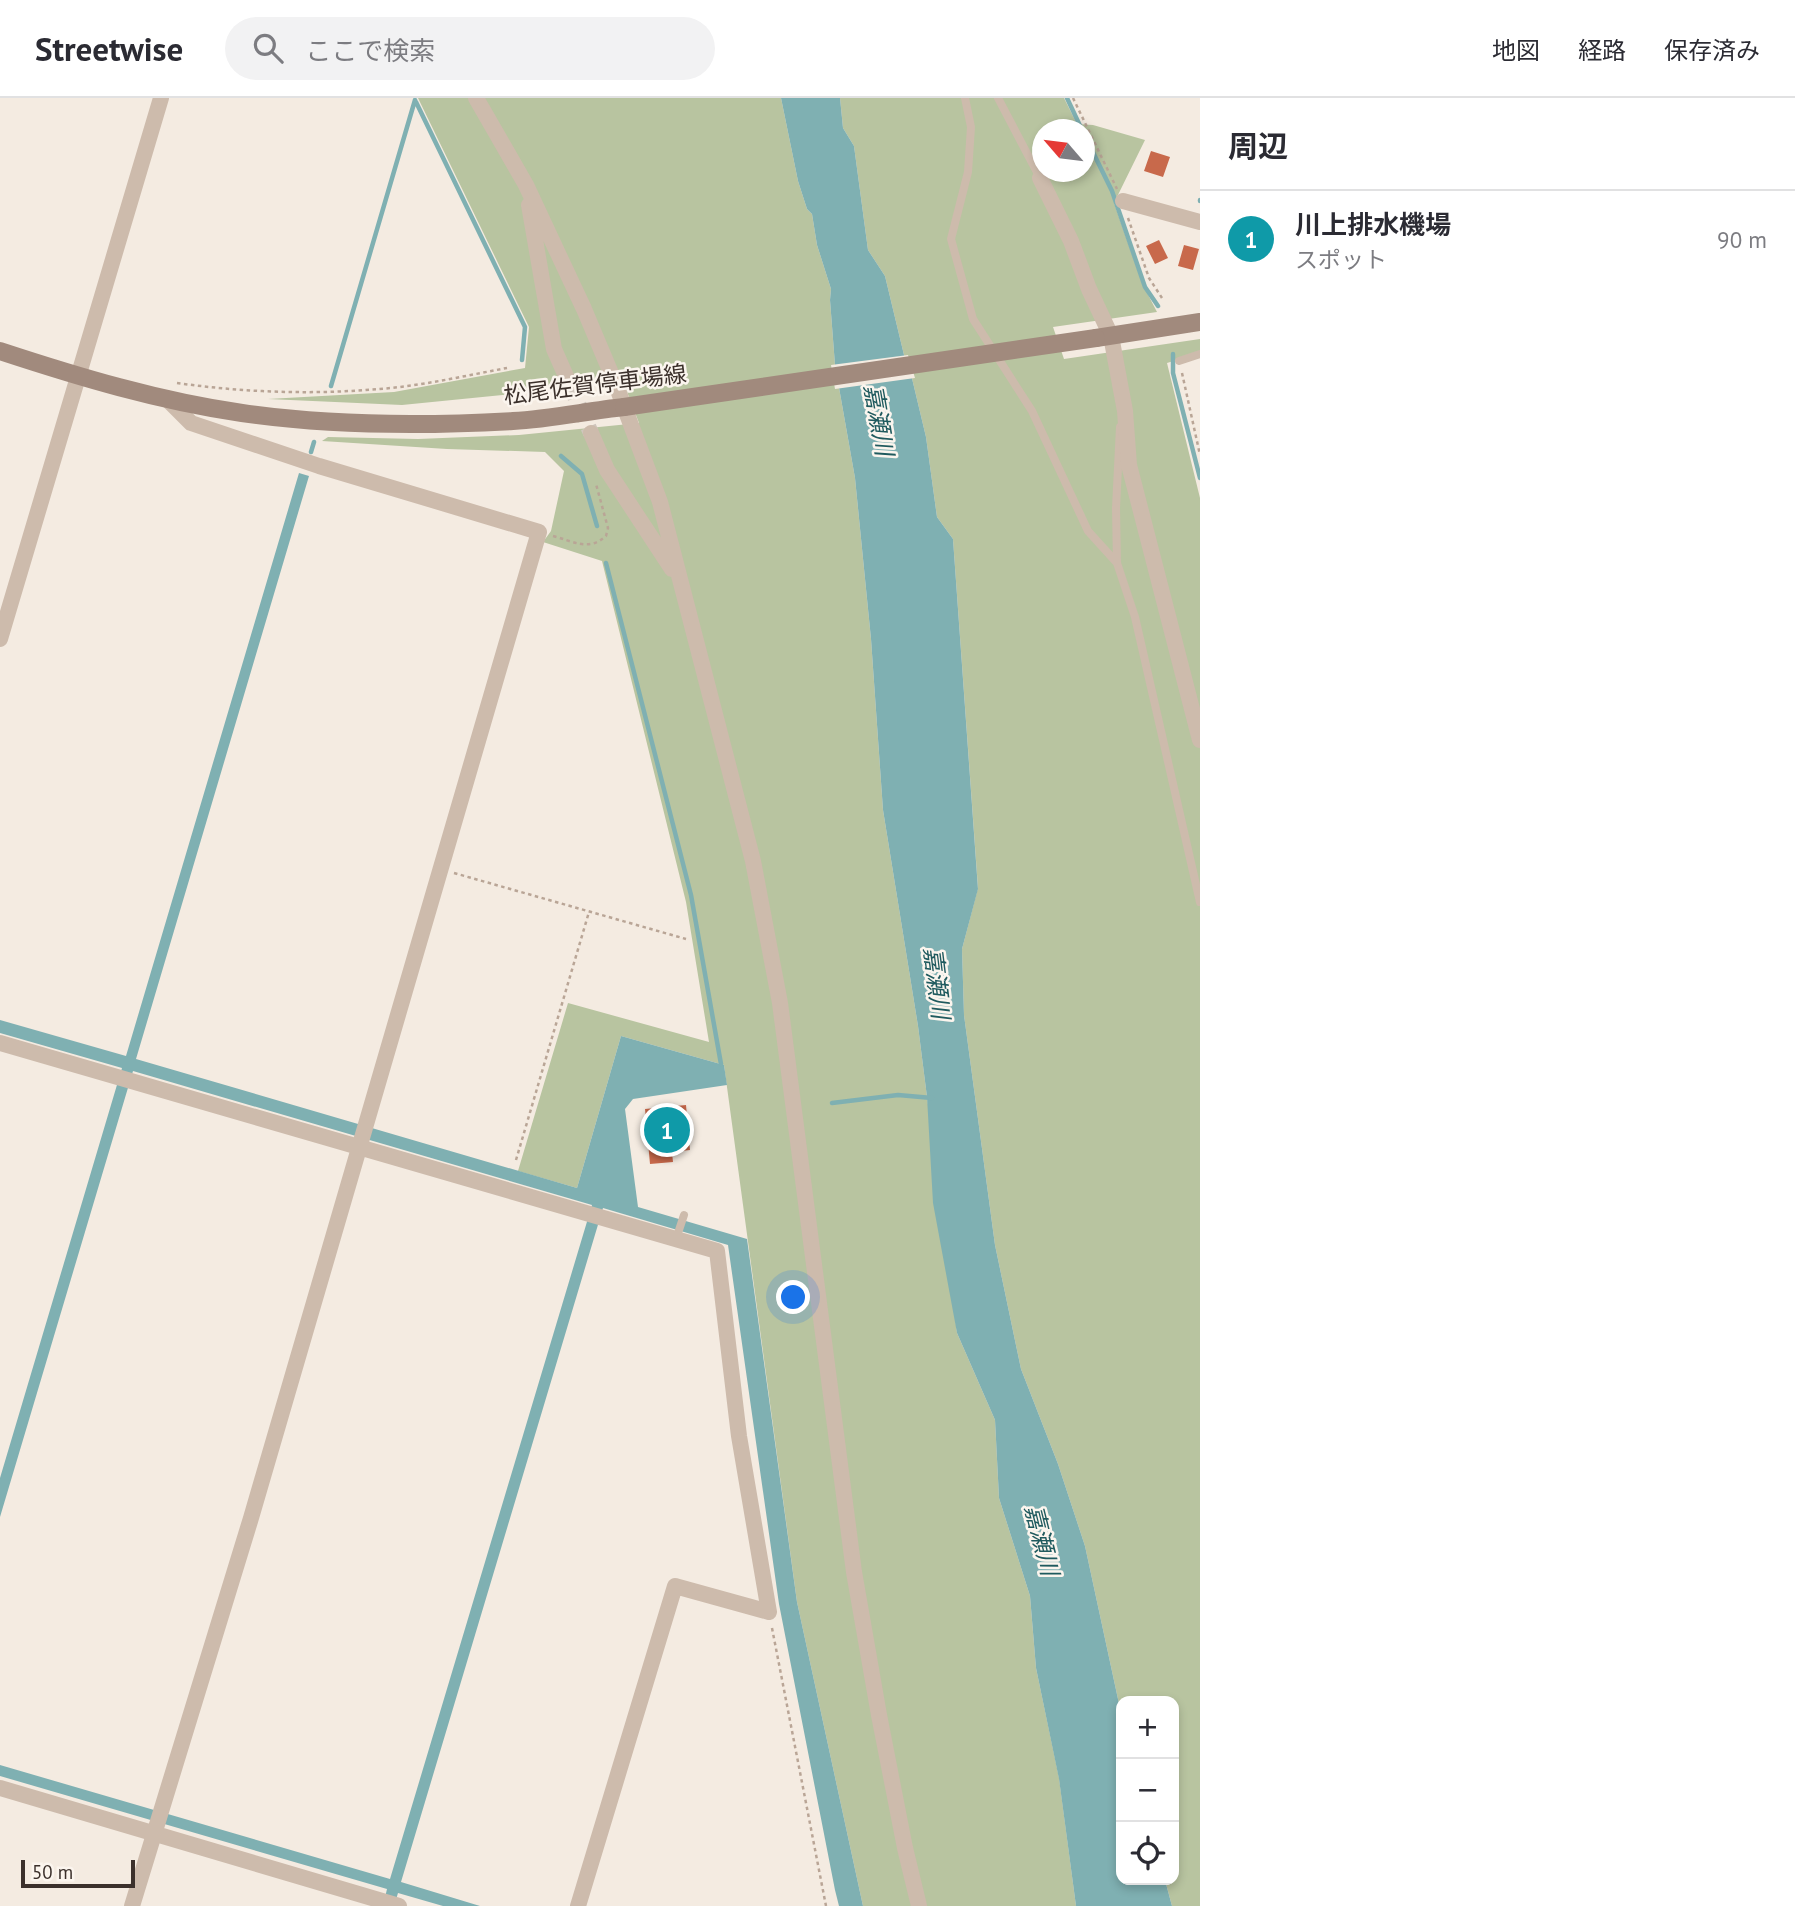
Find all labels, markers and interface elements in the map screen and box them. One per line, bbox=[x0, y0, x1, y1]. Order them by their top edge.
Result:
search box bbox=[225, 17, 715, 80]
text: Streetwise bbox=[35, 27, 183, 70]
icon: search bbox=[249, 29, 287, 67]
text: ここで検索 bbox=[305, 34, 435, 67]
text: 地図 bbox=[1492, 35, 1540, 66]
text: 経路 bbox=[1578, 35, 1626, 66]
text: 保存済み bbox=[1664, 35, 1760, 66]
north arrow bbox=[1032, 119, 1095, 182]
text: 周辺 bbox=[1228, 126, 1288, 165]
text: 川上排水機場 bbox=[1295, 208, 1451, 241]
text: 1 bbox=[1244, 225, 1258, 254]
text: 90 m bbox=[1717, 225, 1767, 254]
text: スポット bbox=[1295, 245, 1387, 274]
street label: 松尾佐賀停車場線 bbox=[502, 358, 688, 410]
water label: 嘉瀬川 bbox=[857, 382, 901, 461]
water label: 嘉瀬川 bbox=[917, 945, 957, 1024]
pin: 1 bbox=[644, 1104, 690, 1156]
your location bbox=[776, 1280, 810, 1314]
water label: 嘉瀬川 bbox=[1018, 1501, 1066, 1582]
map controls bbox=[1116, 1696, 1179, 1885]
button: + bbox=[1116, 1696, 1179, 1759]
button: − bbox=[1116, 1759, 1179, 1822]
button: locate bbox=[1116, 1822, 1179, 1885]
scale bar bbox=[21, 1857, 135, 1889]
text: 50 m bbox=[32, 1860, 73, 1884]

